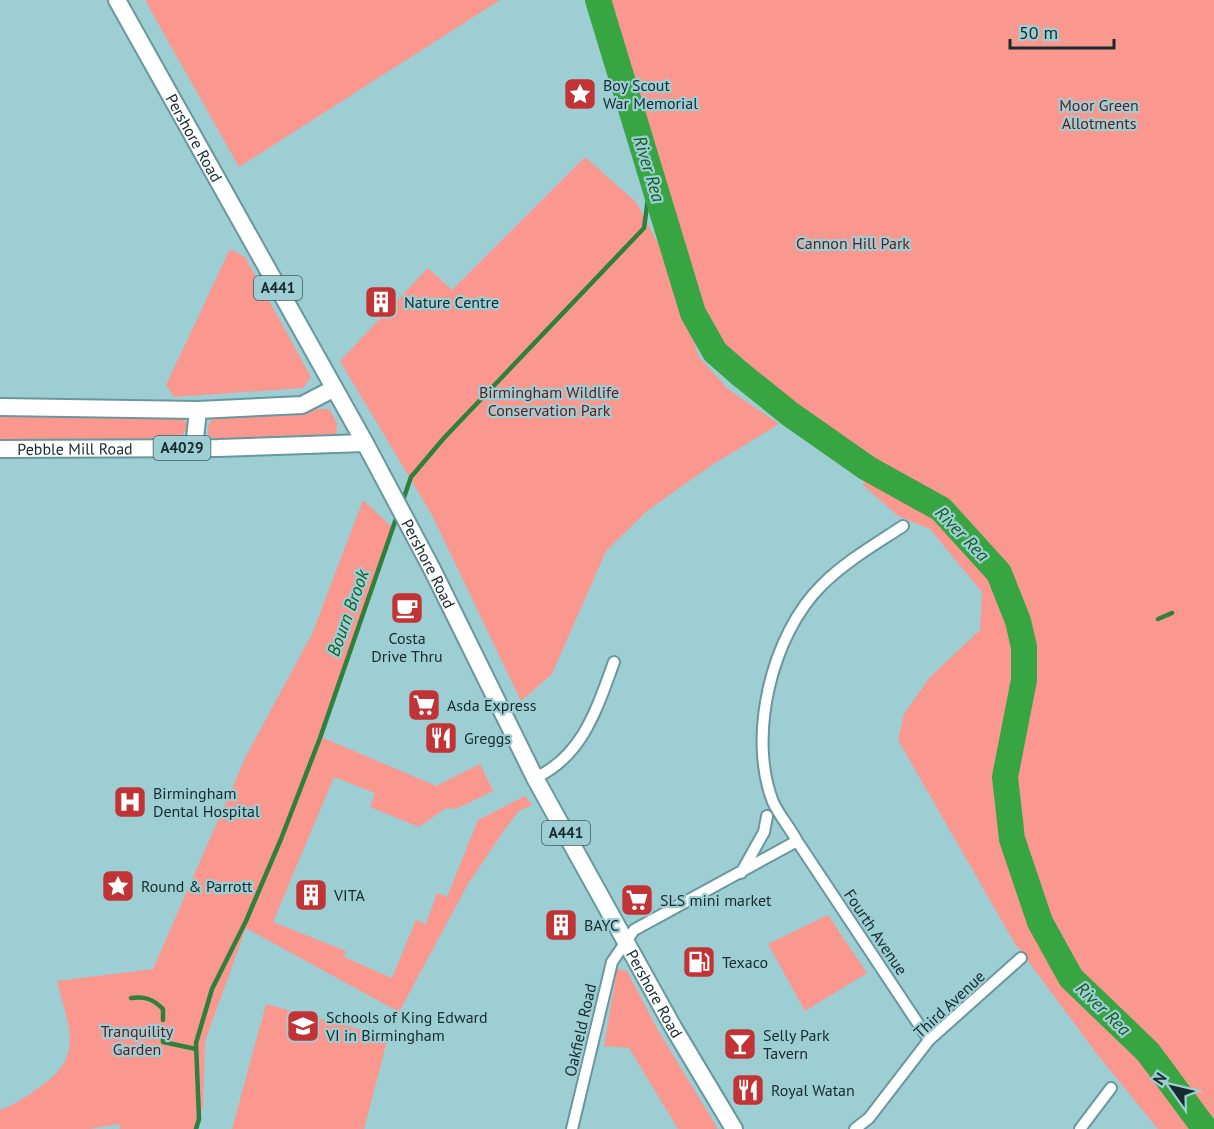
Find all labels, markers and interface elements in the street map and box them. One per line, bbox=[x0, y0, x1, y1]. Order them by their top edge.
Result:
scale bar bbox=[1010, 12, 1114, 50]
text: 50 m bbox=[1019, 21, 1058, 44]
place label: Boy Scout War Memorial bbox=[603, 75, 698, 113]
place icon: Boy Scout War Memorial bbox=[562, 76, 598, 112]
street label: Pershore Road bbox=[162, 90, 227, 185]
park label: Moor Green Allotments bbox=[1059, 95, 1139, 133]
water label: River Rea bbox=[629, 133, 670, 205]
park label: Cannon Hill Park bbox=[796, 233, 910, 253]
road number: A441 bbox=[254, 276, 302, 300]
building icon: Nature Centre bbox=[363, 284, 399, 320]
place label: Nature Centre bbox=[404, 292, 499, 312]
park label: Birmingham Wildlife Conservation Park bbox=[479, 382, 619, 420]
road number: A4029 bbox=[154, 436, 210, 460]
street label: Pebble Mill Road bbox=[17, 438, 133, 459]
water label: River Rea bbox=[931, 501, 994, 566]
street label: Pershore Road bbox=[397, 515, 460, 612]
water label: Bourn Brook bbox=[321, 566, 374, 659]
cafe icon: Costa Drive Thru bbox=[389, 590, 425, 626]
place label: Costa Drive Thru bbox=[371, 628, 443, 666]
supermarket icon: Asda Express bbox=[406, 687, 442, 723]
place label: Asda Express bbox=[447, 695, 537, 715]
restaurant icon: Greggs bbox=[423, 720, 459, 756]
place label: Greggs bbox=[464, 728, 511, 748]
place label: Birmingham Dental Hospital bbox=[153, 783, 260, 821]
hospital icon: Birmingham Dental Hospital bbox=[112, 784, 148, 820]
road number: A441 bbox=[542, 821, 590, 845]
place icon: Round & Parrott bbox=[100, 868, 136, 904]
place label: Round & Parrott bbox=[141, 876, 253, 896]
building icon: VITA bbox=[293, 877, 329, 913]
supermarket icon: SLS mini market bbox=[619, 882, 655, 918]
place label: VITA bbox=[333, 885, 366, 905]
street label: Fourth Avenue bbox=[840, 885, 912, 979]
place label: SLS mini market bbox=[660, 890, 772, 910]
building icon: BAYC bbox=[543, 907, 579, 943]
place label: BAYC bbox=[584, 915, 619, 935]
fuel station icon: Texaco bbox=[681, 944, 717, 980]
street label: Pershore Road bbox=[622, 946, 687, 1041]
place label: Texaco bbox=[722, 952, 768, 972]
street label: Third Avenue bbox=[909, 966, 989, 1042]
water label: River Rea bbox=[1071, 977, 1136, 1041]
street label: Oakfield Road bbox=[560, 982, 600, 1078]
place label: Schools of King Edward VI in Birmingham bbox=[325, 1007, 488, 1045]
school or university icon: Schools of King Edward VI in Birmingham bbox=[285, 1008, 321, 1044]
park label: Tranquility Garden bbox=[101, 1021, 174, 1059]
place label: Selly Park Tavern bbox=[763, 1025, 830, 1063]
bar icon: Selly Park Tavern bbox=[722, 1026, 758, 1062]
north arrow bbox=[1142, 1057, 1202, 1117]
text: N bbox=[1148, 1069, 1171, 1089]
restaurant icon: Royal Watan bbox=[730, 1072, 766, 1108]
place label: Royal Watan bbox=[771, 1080, 855, 1100]

